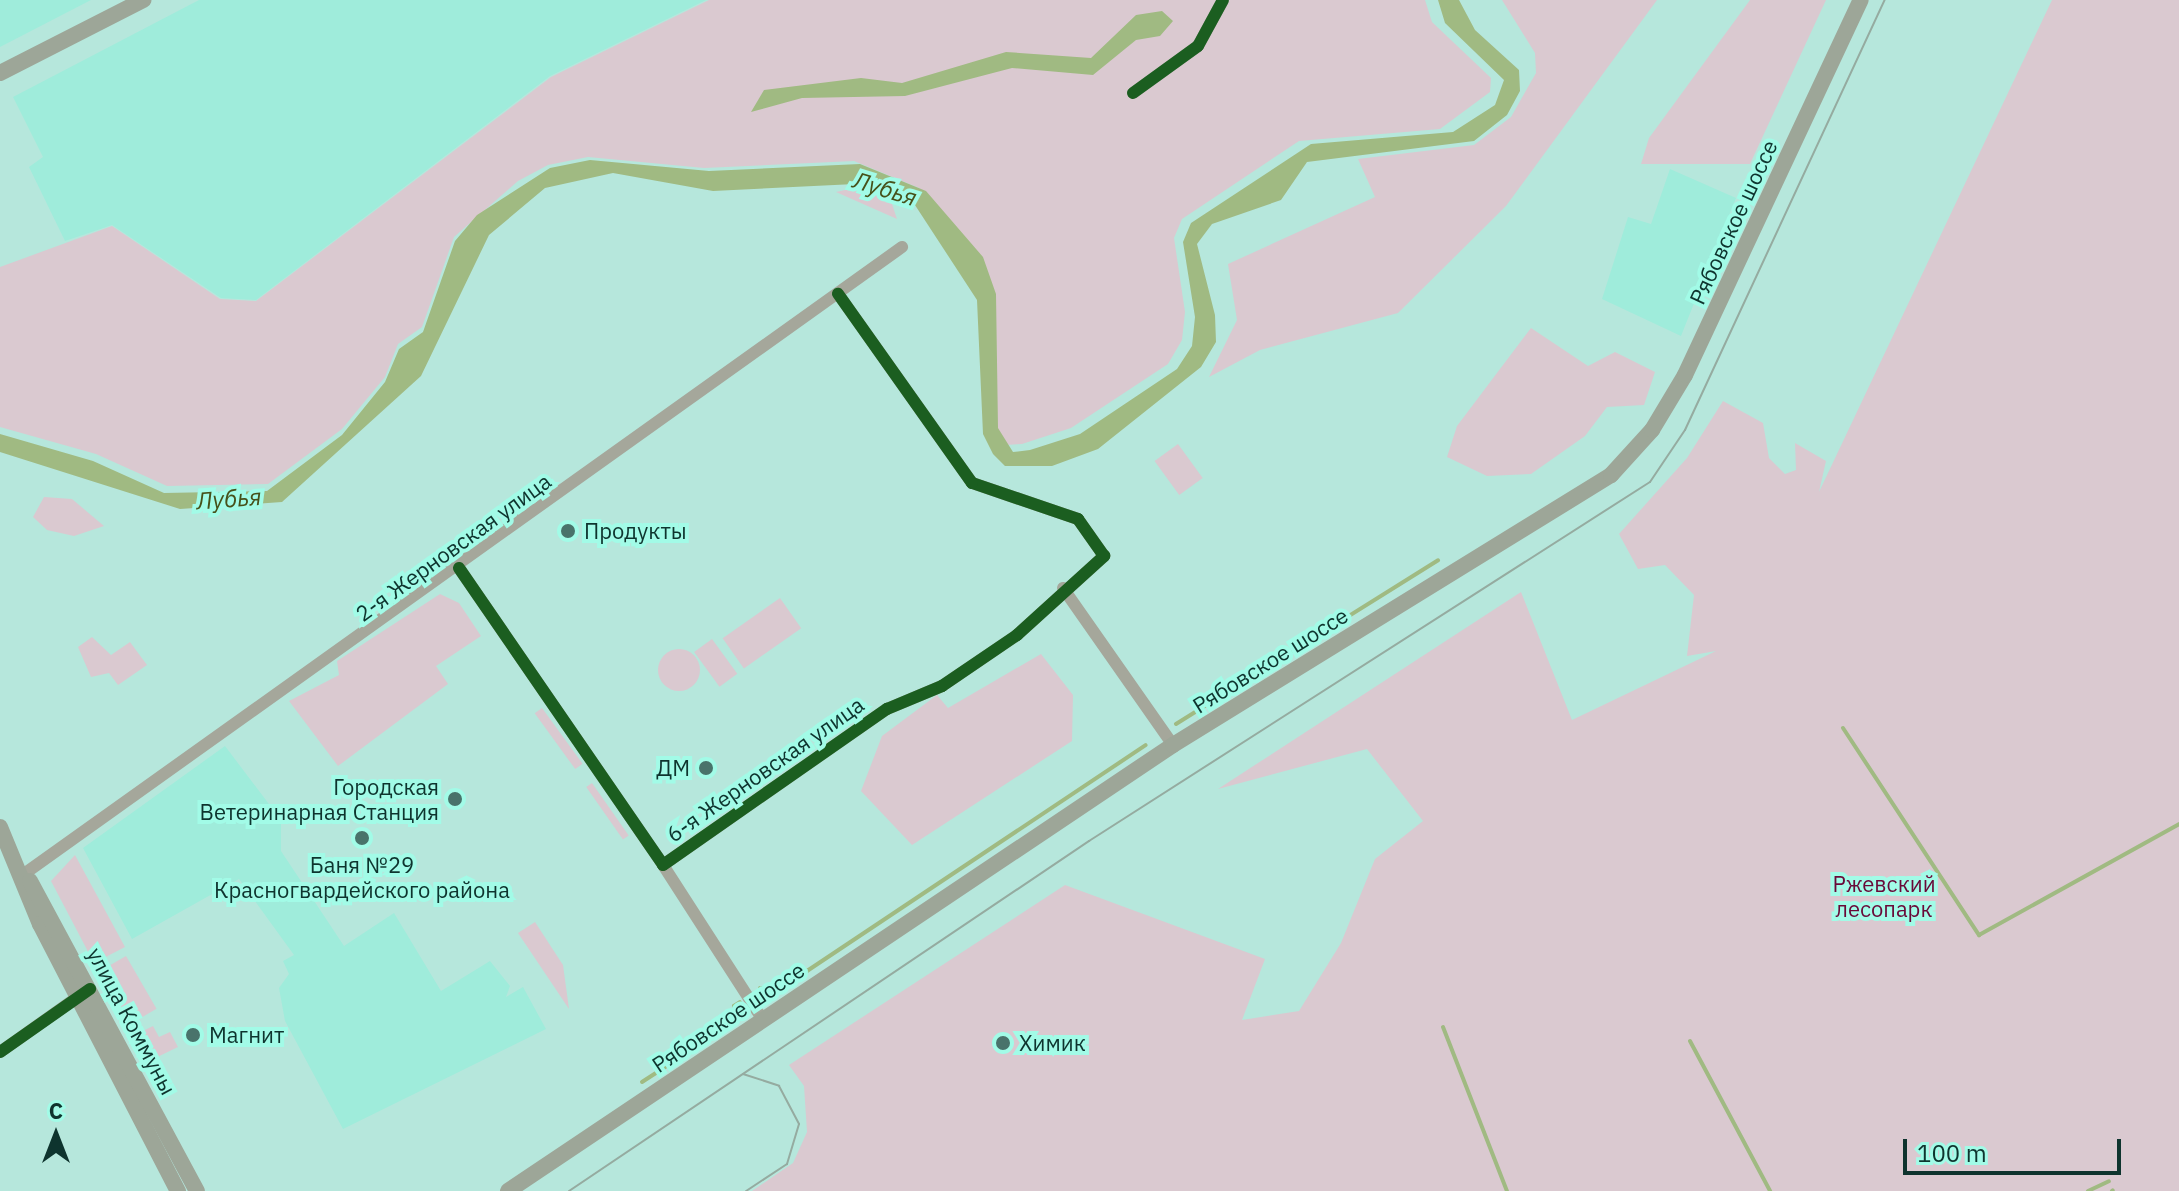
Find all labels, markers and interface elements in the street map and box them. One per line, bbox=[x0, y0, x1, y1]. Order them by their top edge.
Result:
street label: Рябовское шоссе bbox=[1683, 136, 1783, 308]
water label: Лубья bbox=[850, 166, 920, 212]
street label: 2-я Жерновская улица bbox=[350, 467, 556, 627]
water label: Лубья bbox=[195, 482, 263, 516]
place label: Продукты bbox=[584, 518, 687, 544]
marker: Продукты bbox=[559, 522, 577, 540]
street label: Рябовское шоссе bbox=[1187, 602, 1353, 718]
street label: 6-я Жерновская улица bbox=[661, 691, 869, 847]
place label: ДМ bbox=[656, 755, 690, 781]
marker: ДМ bbox=[697, 759, 715, 777]
place label: Городская Ветеринарная Станция bbox=[200, 773, 439, 824]
marker: Городская Ветеринарная Станция bbox=[446, 790, 464, 808]
marker: Баня №29 Красногвардейского района bbox=[353, 829, 371, 847]
place label: Баня №29 Красногвардейского района bbox=[214, 851, 510, 902]
park label: Ржевский лесопарк bbox=[1832, 870, 1936, 922]
street label: улица Коммуны bbox=[82, 943, 182, 1099]
street label: Рябовское шоссе bbox=[647, 956, 809, 1078]
place label: Магнит bbox=[209, 1022, 284, 1048]
marker: Магнит bbox=[184, 1026, 202, 1044]
place label: Химик bbox=[1019, 1030, 1086, 1056]
marker: Химик bbox=[994, 1034, 1012, 1052]
north arrow bbox=[16, 1095, 96, 1175]
text: С bbox=[49, 1096, 63, 1125]
scale bar bbox=[1907, 1123, 2125, 1173]
text: 100 m bbox=[1917, 1137, 1987, 1169]

